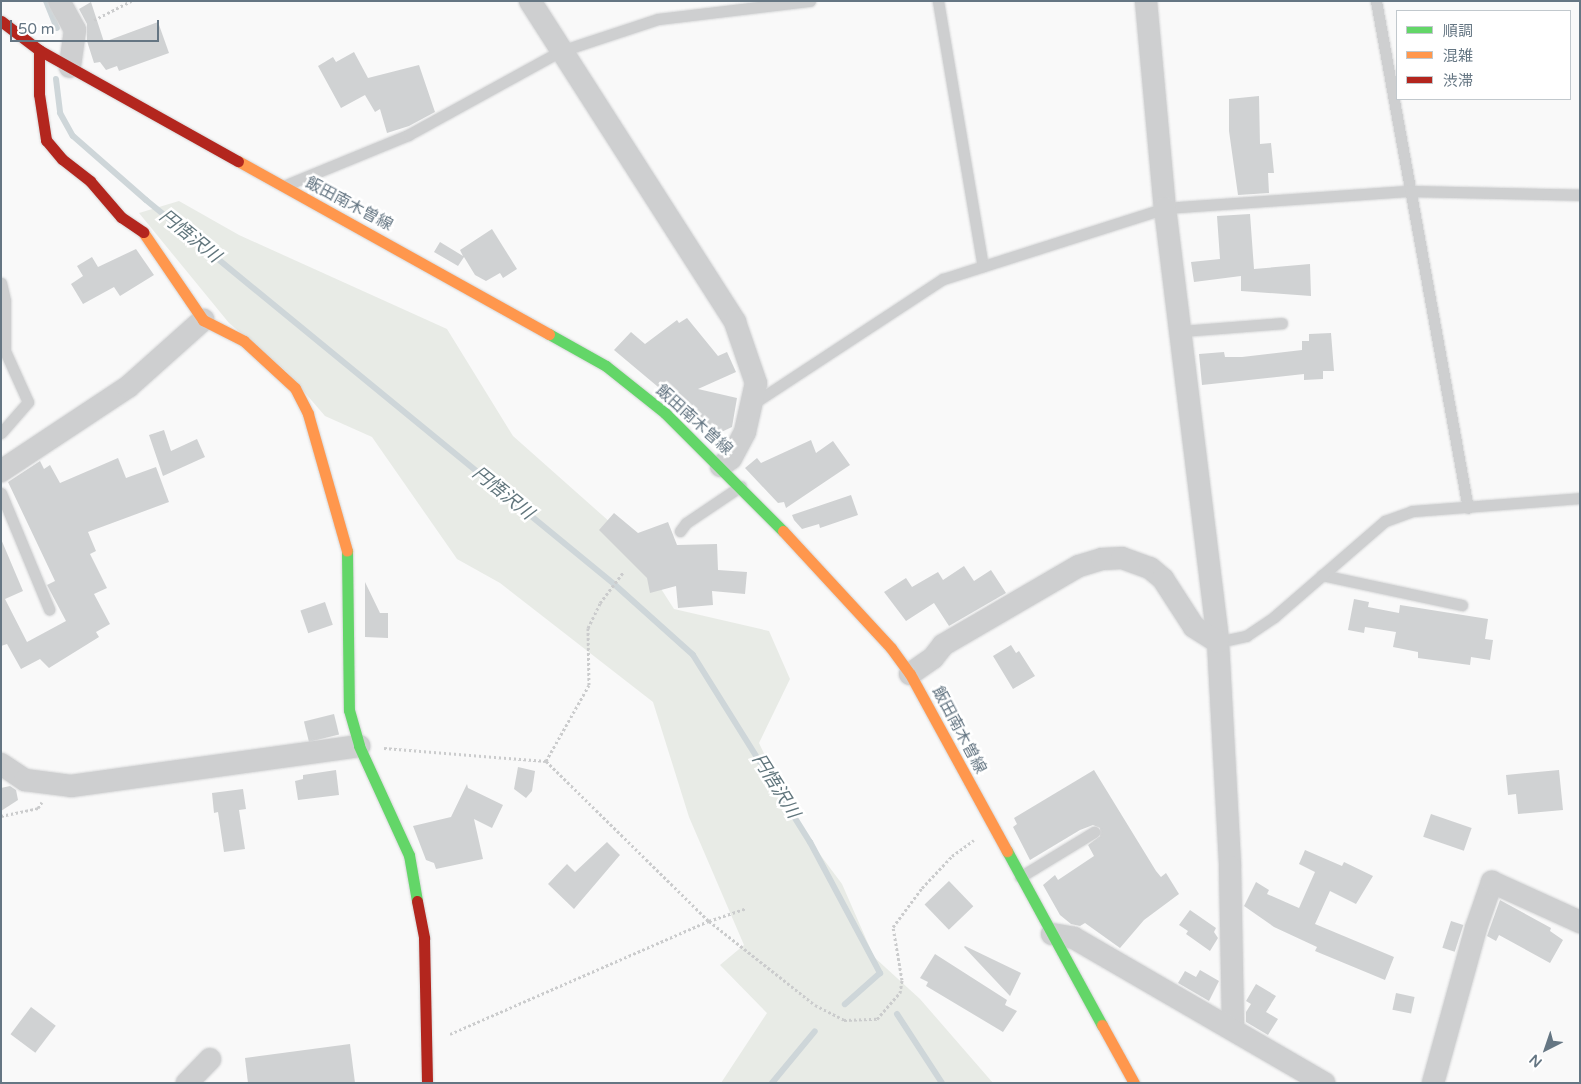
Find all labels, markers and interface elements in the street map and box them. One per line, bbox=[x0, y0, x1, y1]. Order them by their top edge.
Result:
scale bar bbox=[12, 10, 161, 42]
legend bbox=[1396, 10, 1571, 100]
text: 50 m bbox=[18, 20, 55, 38]
text: 順調 bbox=[1443, 22, 1473, 40]
text: 混雑 bbox=[1443, 47, 1473, 65]
text: 渋滞 bbox=[1443, 72, 1473, 90]
street label: 飯田南木曽線 bbox=[302, 173, 396, 235]
water label: 円悟沢川 bbox=[155, 205, 225, 267]
street label: 飯田南木曽線 bbox=[652, 381, 736, 459]
water label: 円悟沢川 bbox=[468, 462, 538, 524]
street label: 飯田南木曽線 bbox=[928, 683, 990, 777]
water label: 円悟沢川 bbox=[748, 750, 804, 822]
north arrow bbox=[1521, 1024, 1571, 1074]
text: N bbox=[1526, 1051, 1546, 1071]

